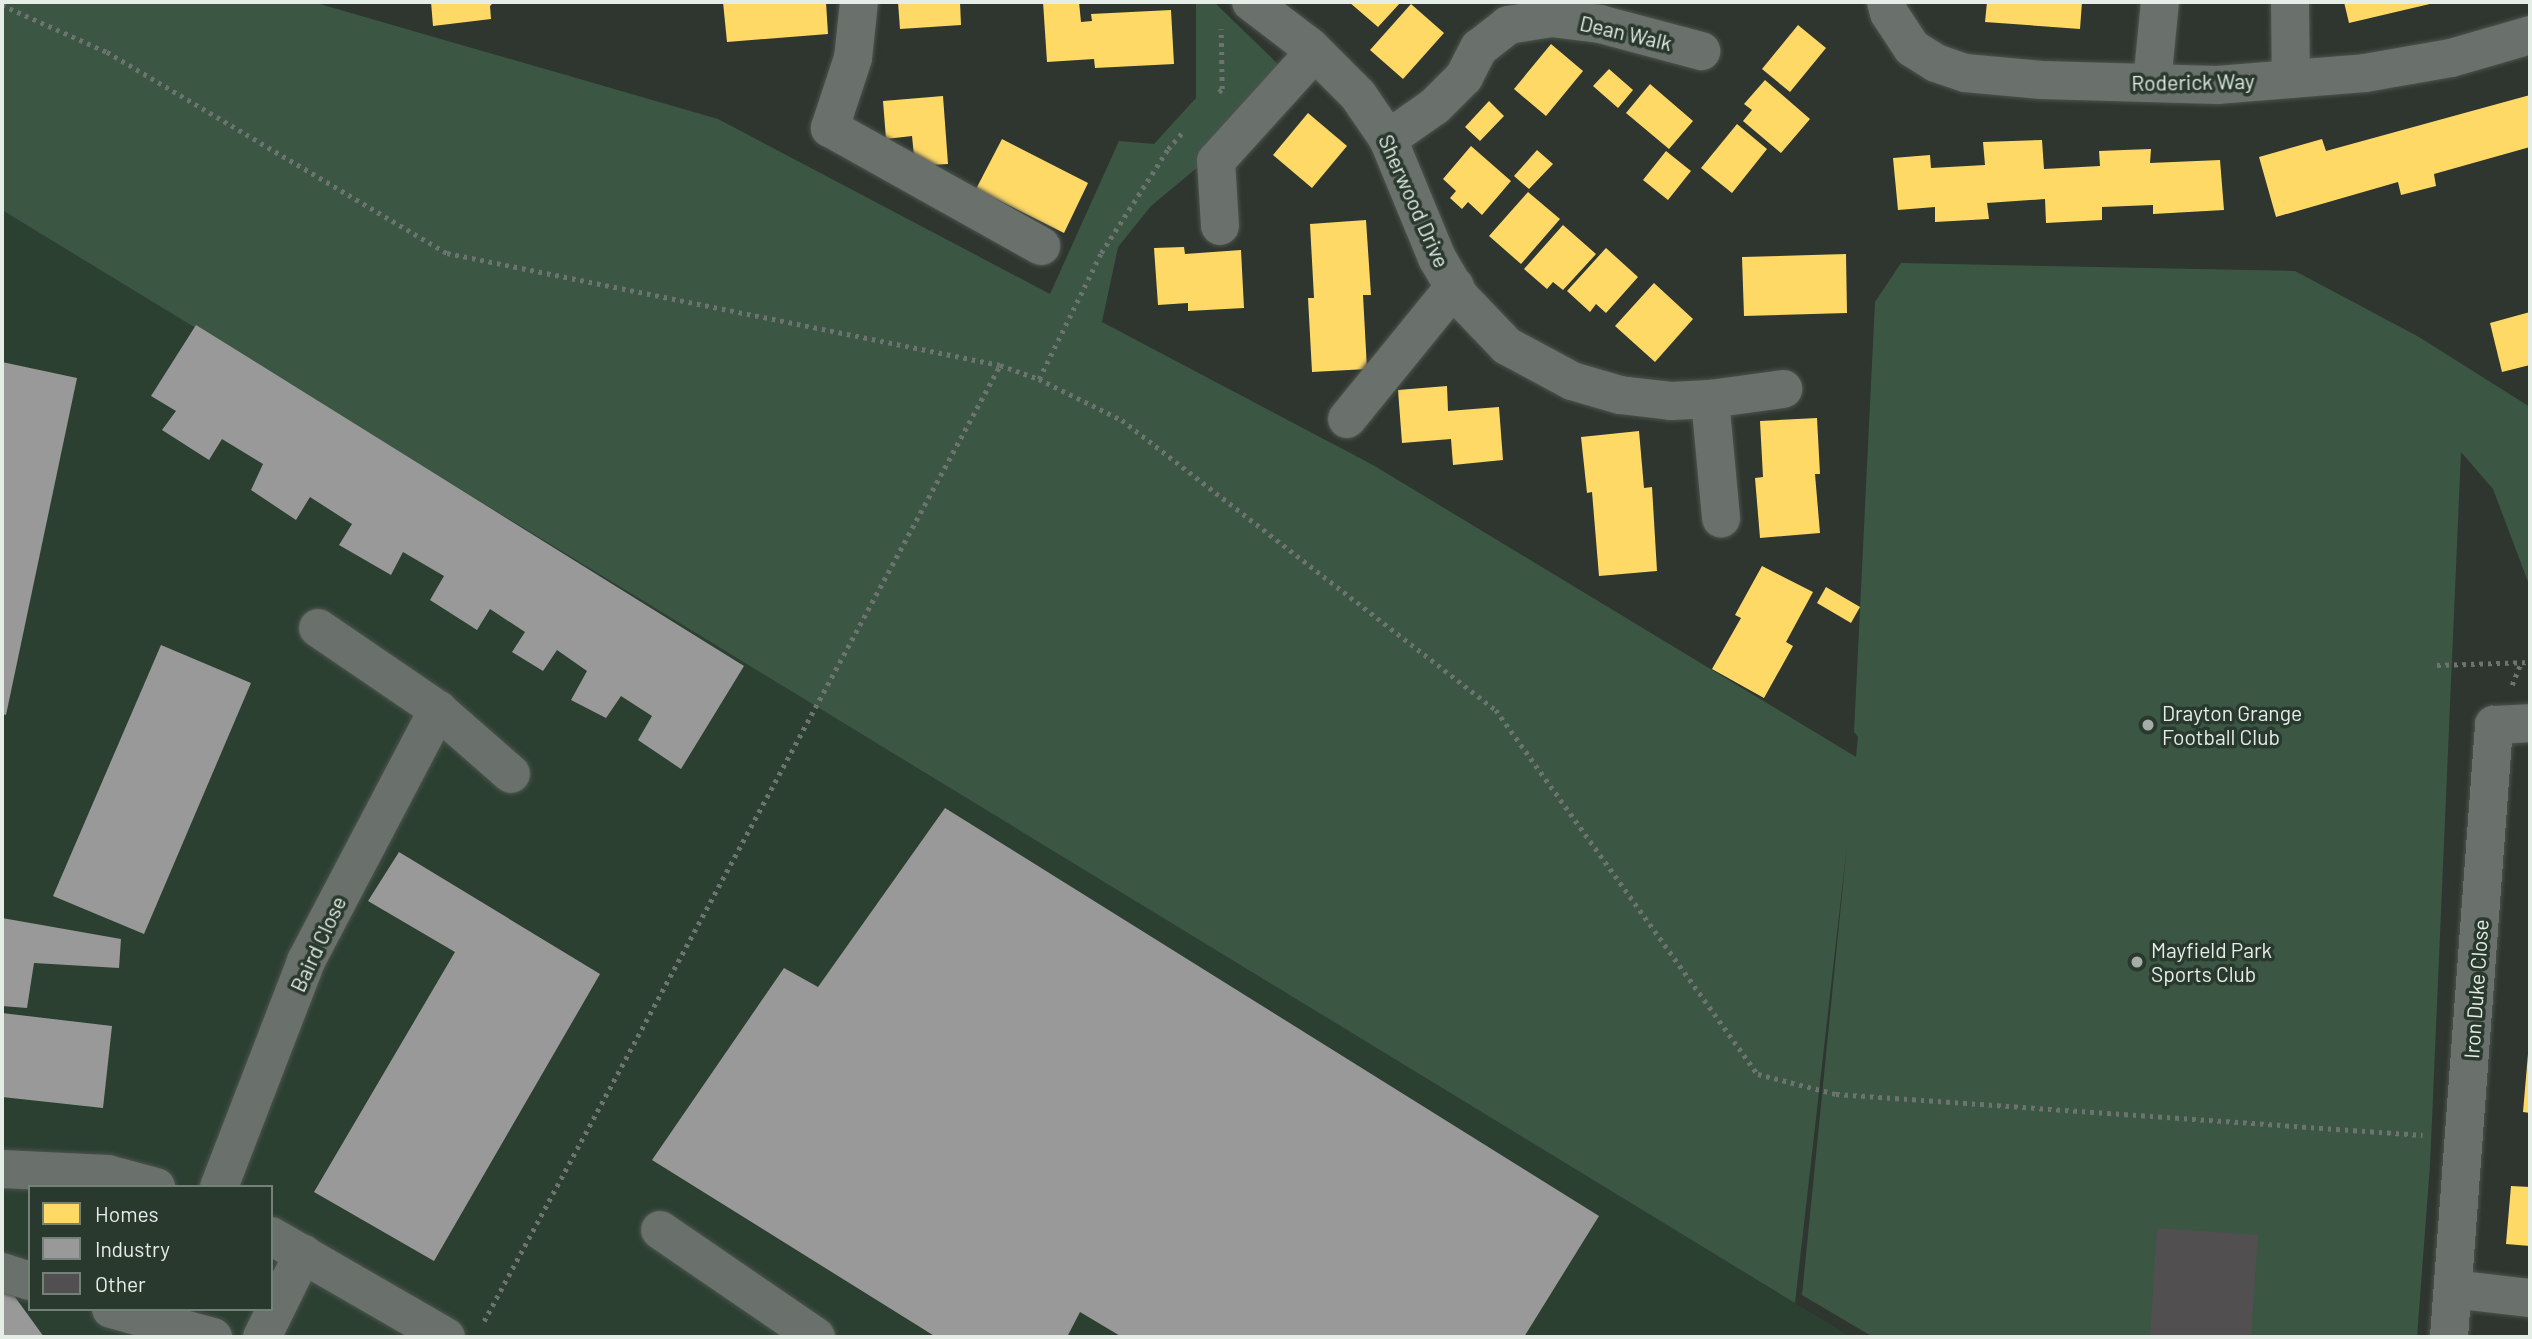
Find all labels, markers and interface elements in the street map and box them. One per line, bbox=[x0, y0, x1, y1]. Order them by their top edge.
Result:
street label: Dean Walk bbox=[1577, 10, 1675, 56]
street label: Roderick Way bbox=[2131, 68, 2255, 96]
street label: Sherwood Drive bbox=[1373, 131, 1455, 271]
place label: Drayton Grange Football Club bbox=[2162, 700, 2302, 750]
marker: Drayton Grange Football Club bbox=[2140, 717, 2156, 733]
street label: Baird Close bbox=[285, 892, 351, 996]
street label: Iron Duke Close bbox=[2459, 918, 2493, 1060]
place label: Mayfield Park Sports Club bbox=[2151, 937, 2272, 987]
marker: Mayfield Park Sports Club bbox=[2129, 954, 2145, 970]
legend bbox=[28, 1185, 273, 1311]
text: Homes bbox=[95, 1201, 159, 1226]
text: Industry bbox=[95, 1236, 170, 1261]
text: Other bbox=[95, 1271, 146, 1296]

